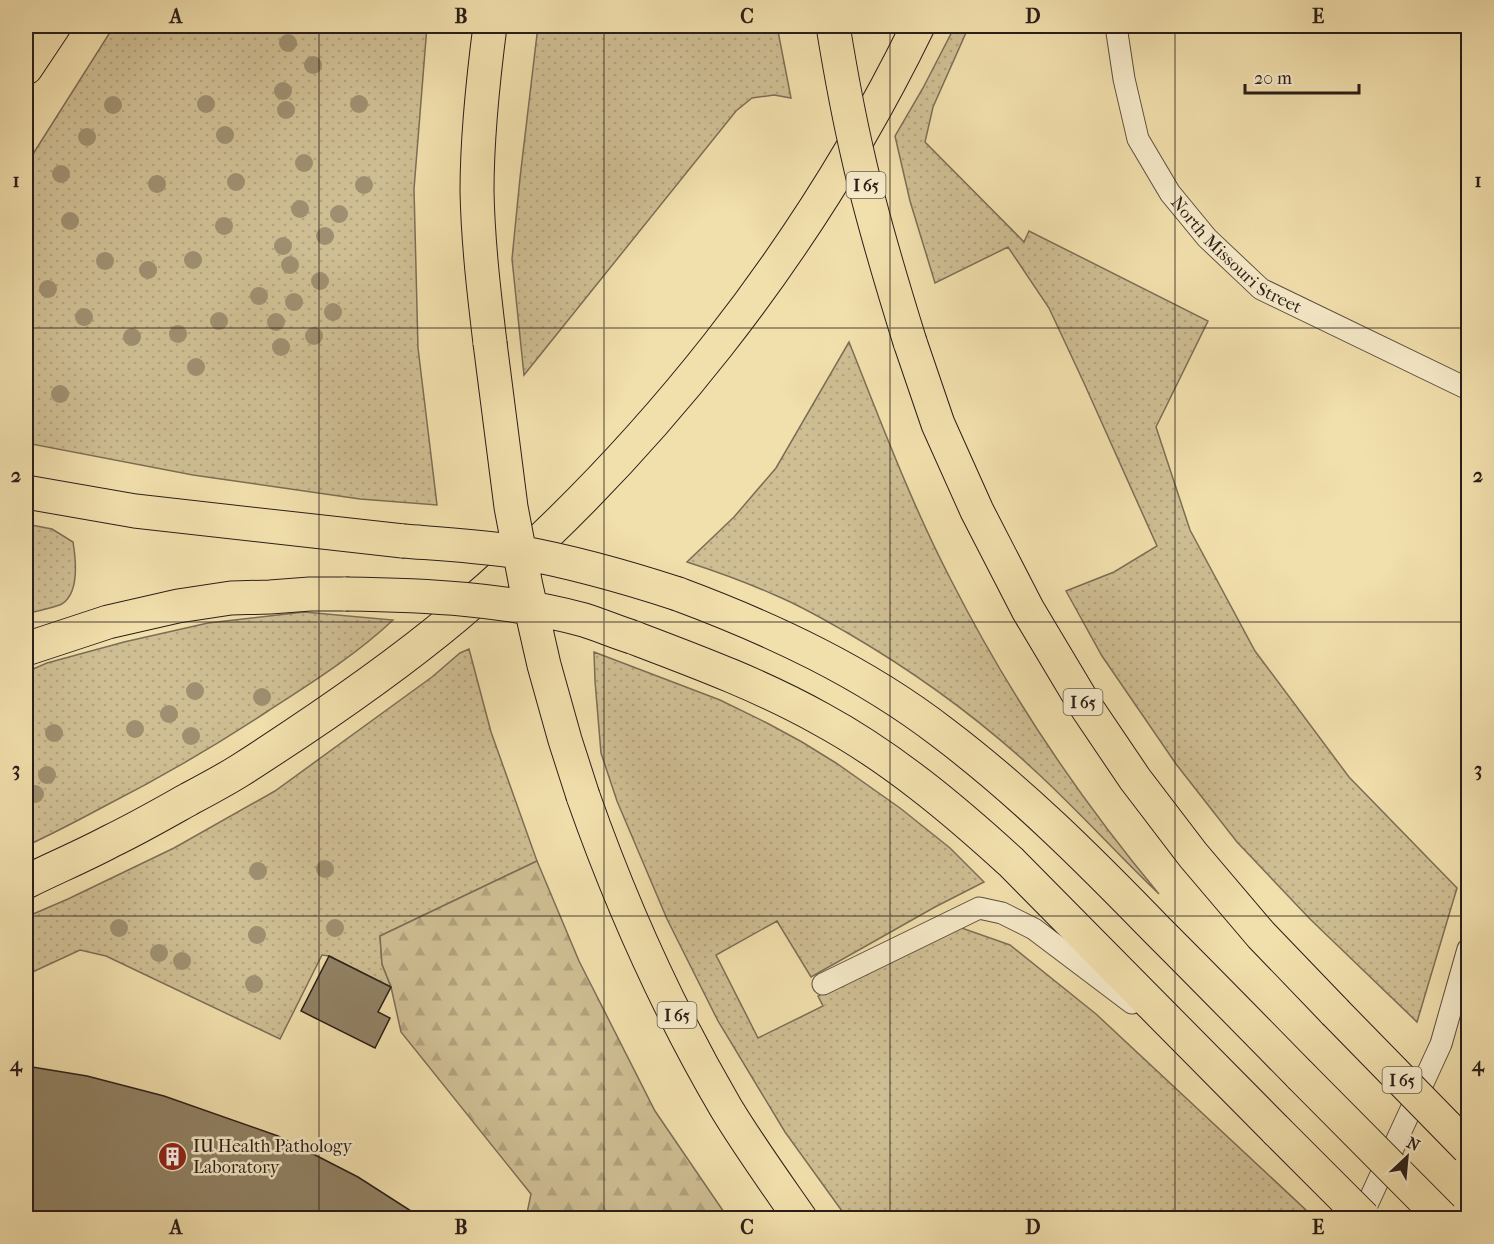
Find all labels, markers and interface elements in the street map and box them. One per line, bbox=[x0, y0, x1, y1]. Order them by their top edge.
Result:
text: A bbox=[168, 5, 184, 28]
text: B bbox=[454, 5, 468, 28]
text: C bbox=[740, 5, 754, 28]
text: D bbox=[1025, 5, 1041, 28]
text: E bbox=[1312, 5, 1324, 28]
scale bar bbox=[1245, 57, 1359, 95]
text: 20 m bbox=[1254, 68, 1292, 89]
text: 1 bbox=[12, 169, 20, 192]
text: 1 bbox=[1474, 169, 1482, 192]
road number: I 65 bbox=[846, 172, 886, 198]
street label: North Missouri Street bbox=[1166, 192, 1306, 318]
text: 2 bbox=[11, 464, 21, 487]
text: 2 bbox=[1473, 464, 1483, 487]
road number: I 65 bbox=[1064, 689, 1102, 715]
text: 3 bbox=[12, 758, 20, 781]
text: 3 bbox=[1474, 758, 1482, 781]
road number: I 65 bbox=[658, 1002, 696, 1028]
text: 4 bbox=[9, 1053, 23, 1077]
text: 4 bbox=[1471, 1053, 1485, 1077]
road number: I 65 bbox=[1382, 1067, 1422, 1093]
north arrow bbox=[1377, 1127, 1437, 1187]
text: N bbox=[1404, 1133, 1424, 1156]
place label: IU Health Pathology Laboratory bbox=[193, 1136, 354, 1178]
building icon: IU Health Pathology Laboratory bbox=[156, 1140, 188, 1172]
text: A bbox=[168, 1216, 184, 1239]
text: B bbox=[454, 1216, 468, 1239]
text: C bbox=[740, 1216, 754, 1239]
text: D bbox=[1025, 1216, 1041, 1239]
text: E bbox=[1312, 1216, 1324, 1239]

